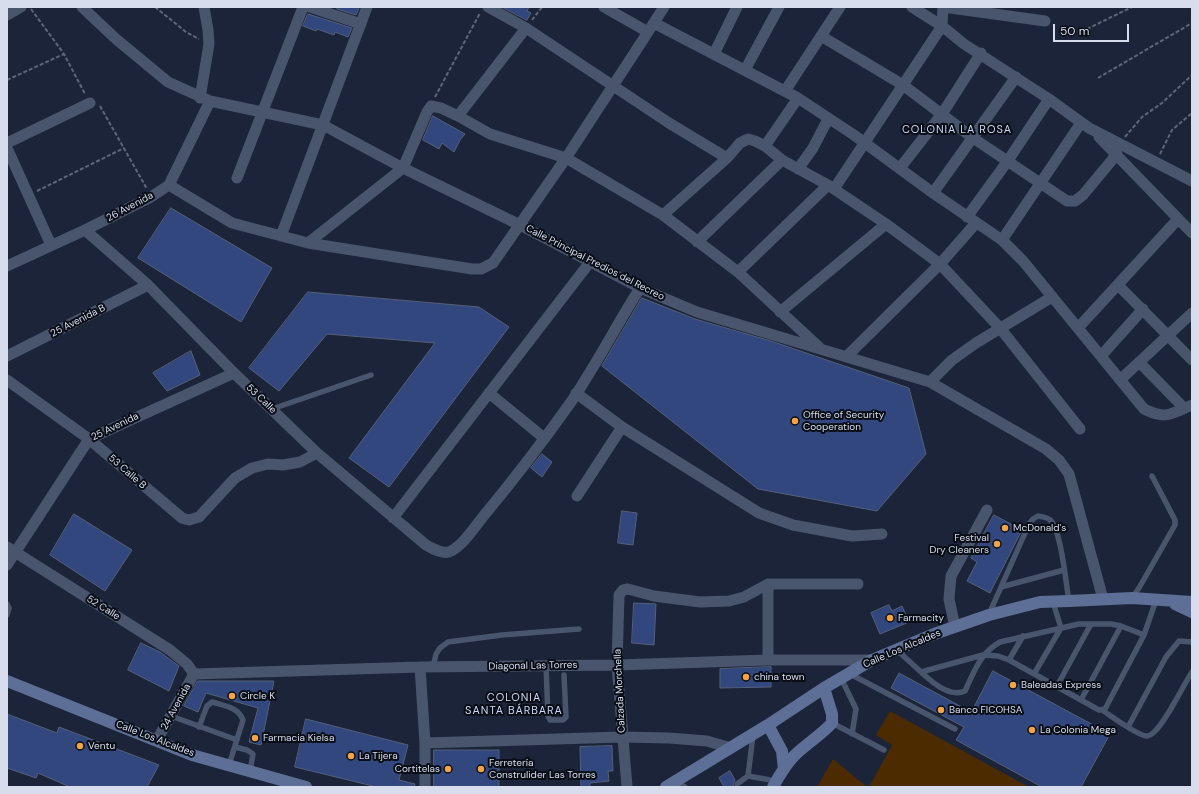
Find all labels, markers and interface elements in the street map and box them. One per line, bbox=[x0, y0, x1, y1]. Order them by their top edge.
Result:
scale bar bbox=[1055, 16, 1131, 42]
text: 50 m bbox=[1060, 23, 1089, 39]
district label: COLONIA LA ROSA bbox=[902, 123, 1012, 137]
street label: 26 Avenida bbox=[105, 190, 155, 224]
street label: Calle Principal Predios del Recreo bbox=[524, 223, 666, 303]
street label: 25 Avenida B bbox=[49, 302, 107, 340]
street label: 53 Calle bbox=[243, 382, 279, 416]
place label: Office of Security Cooperation bbox=[803, 409, 884, 432]
street label: 25 Avenida bbox=[89, 410, 141, 444]
marker: Office of Security Cooperation bbox=[790, 416, 800, 426]
street label: 53 Calle B bbox=[106, 452, 148, 492]
place label: McDonald's bbox=[1013, 522, 1066, 534]
marker: McDonald's bbox=[1000, 523, 1010, 533]
place label: Festival Dry Cleaners bbox=[930, 532, 989, 556]
marker: Festival Dry Cleaners bbox=[992, 539, 1002, 549]
street label: 52 Calle bbox=[84, 593, 122, 623]
place label: Farmacity bbox=[898, 612, 944, 624]
marker: Farmacity bbox=[885, 613, 895, 623]
street label: Calle Los Alcaldes bbox=[861, 627, 943, 671]
street label: Calzada Morchella bbox=[612, 649, 628, 733]
street label: Diagonal Las Torres bbox=[488, 659, 578, 673]
place label: china town bbox=[754, 671, 805, 683]
marker: china town bbox=[741, 672, 751, 682]
place label: Baleadas Express bbox=[1021, 679, 1101, 691]
marker: Baleadas Express bbox=[1008, 680, 1018, 690]
street label: 24 Avenida bbox=[158, 682, 194, 732]
place label: Circle K bbox=[240, 690, 275, 702]
marker: Circle K bbox=[227, 691, 237, 701]
district label: COLONIA SANTA BÁRBARA bbox=[465, 691, 563, 717]
place label: Banco FICOHSA bbox=[949, 704, 1022, 716]
marker: Banco FICOHSA bbox=[936, 705, 946, 715]
street label: Calle Los Alcaldes bbox=[114, 718, 196, 760]
place label: La Colonia Mega bbox=[1040, 724, 1116, 736]
marker: La Colonia Mega bbox=[1027, 725, 1037, 735]
place label: Farmacia Kielsa bbox=[263, 732, 334, 744]
marker: Farmacia Kielsa bbox=[250, 733, 260, 743]
place label: Ventu bbox=[88, 740, 115, 752]
marker: Ventu bbox=[75, 741, 85, 751]
place label: La Tijera bbox=[359, 750, 398, 762]
marker: La Tijera bbox=[346, 751, 356, 761]
place label: Ferretería Construlider Las Torres bbox=[489, 757, 596, 780]
place label: Cortitelas bbox=[395, 763, 440, 775]
marker: Cortitelas bbox=[443, 764, 453, 774]
marker: Ferretería Construlider Las Torres bbox=[476, 764, 486, 774]

